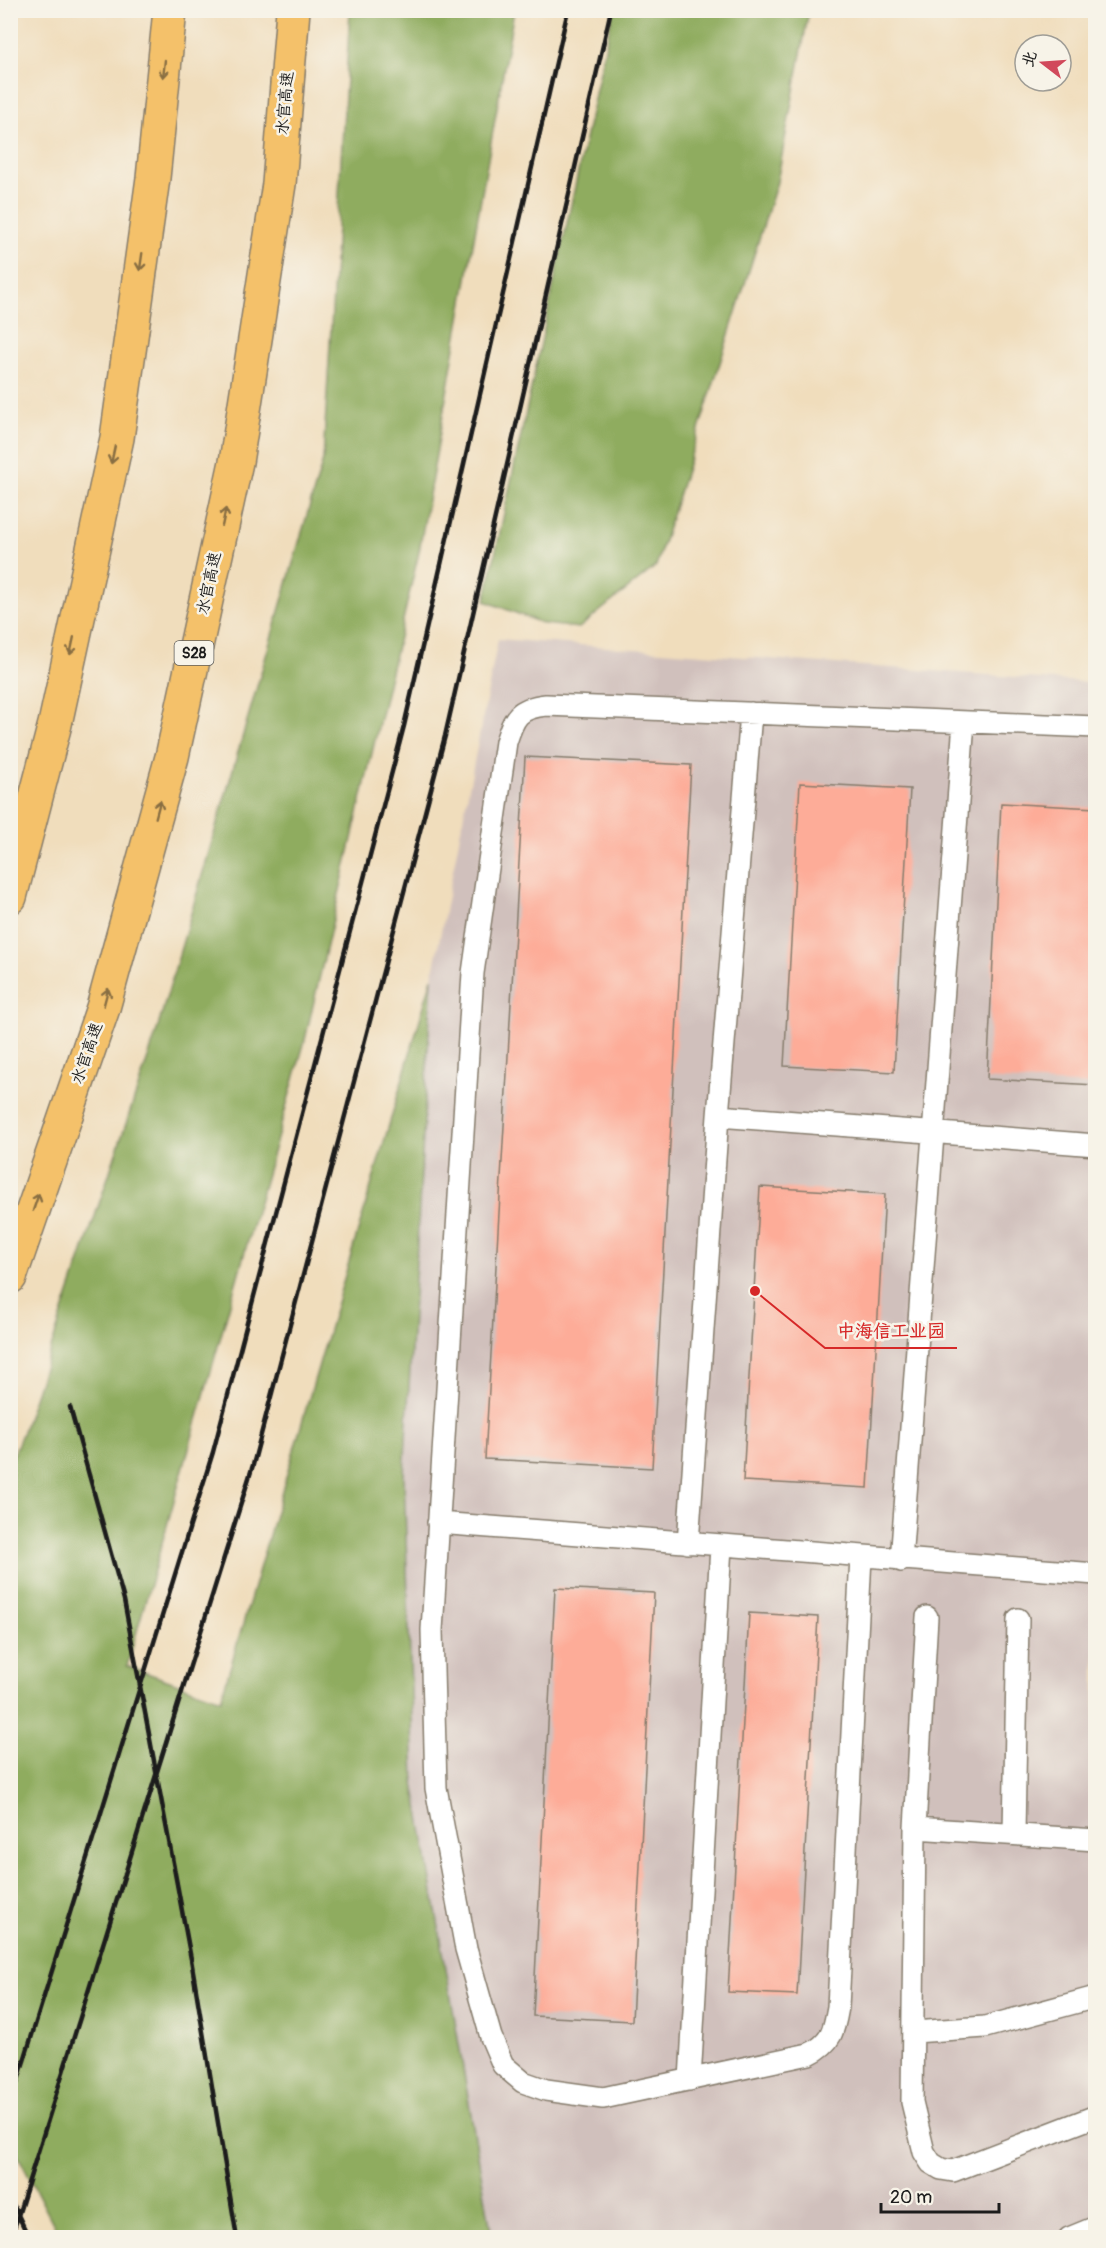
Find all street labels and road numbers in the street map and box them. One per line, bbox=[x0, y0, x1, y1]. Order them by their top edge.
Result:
street label: 水官高速 bbox=[272, 70, 298, 136]
street label: 水官高速 bbox=[193, 550, 225, 616]
road number: S28 bbox=[174, 641, 214, 665]
street label: 水官高速 bbox=[67, 1019, 107, 1087]

